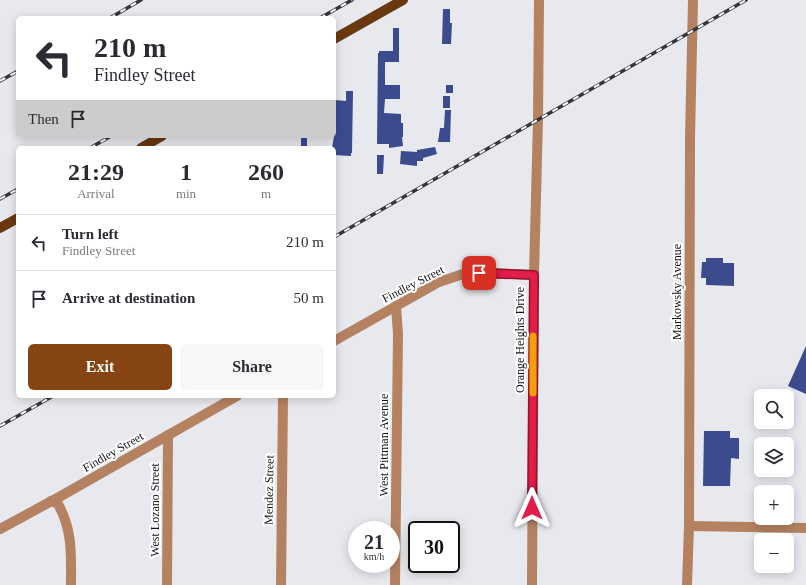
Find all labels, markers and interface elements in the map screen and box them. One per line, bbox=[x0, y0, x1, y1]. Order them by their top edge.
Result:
icon: left bbox=[28, 32, 80, 84]
text: 210 m bbox=[94, 32, 166, 63]
text: Findley Street bbox=[94, 65, 196, 85]
icon: arrive bbox=[67, 108, 89, 130]
text: Then bbox=[28, 111, 59, 127]
text: 21:29 bbox=[68, 159, 124, 185]
text: 1 bbox=[180, 159, 192, 185]
text: 260 bbox=[248, 159, 284, 185]
text: Arrival bbox=[77, 186, 115, 201]
text: min bbox=[176, 186, 196, 201]
text: m bbox=[261, 186, 271, 201]
text: Turn left bbox=[62, 226, 119, 242]
icon: left bbox=[28, 232, 50, 254]
text: 210 m bbox=[286, 234, 324, 250]
text: Findley Street bbox=[62, 243, 135, 258]
street label: Markowsky Avenue bbox=[670, 244, 684, 340]
pin bbox=[462, 256, 496, 290]
street label: Findley Street bbox=[380, 262, 447, 306]
icon: arrive bbox=[468, 262, 490, 284]
street label: Orange Heights Drive bbox=[513, 287, 527, 393]
icon: arrive bbox=[28, 288, 50, 310]
text: Arrive at destination bbox=[62, 290, 195, 306]
text: 50 m bbox=[294, 290, 324, 306]
button: Exit bbox=[28, 344, 172, 390]
button: Share bbox=[180, 344, 324, 390]
map controls bbox=[754, 389, 794, 573]
button: search bbox=[754, 389, 794, 429]
street label: West Pittman Avenue bbox=[377, 394, 391, 496]
street label: Findley Street bbox=[80, 429, 146, 475]
button: layers bbox=[754, 437, 794, 477]
street label: Mendez Street bbox=[261, 454, 277, 525]
street label: West Lozano Street bbox=[148, 463, 162, 557]
button: + bbox=[754, 485, 794, 525]
position arrow bbox=[511, 487, 553, 529]
speed limit sign: 30 bbox=[408, 521, 460, 573]
text: 21 bbox=[364, 531, 384, 553]
button: − bbox=[754, 533, 794, 573]
text: km/h bbox=[364, 551, 384, 562]

